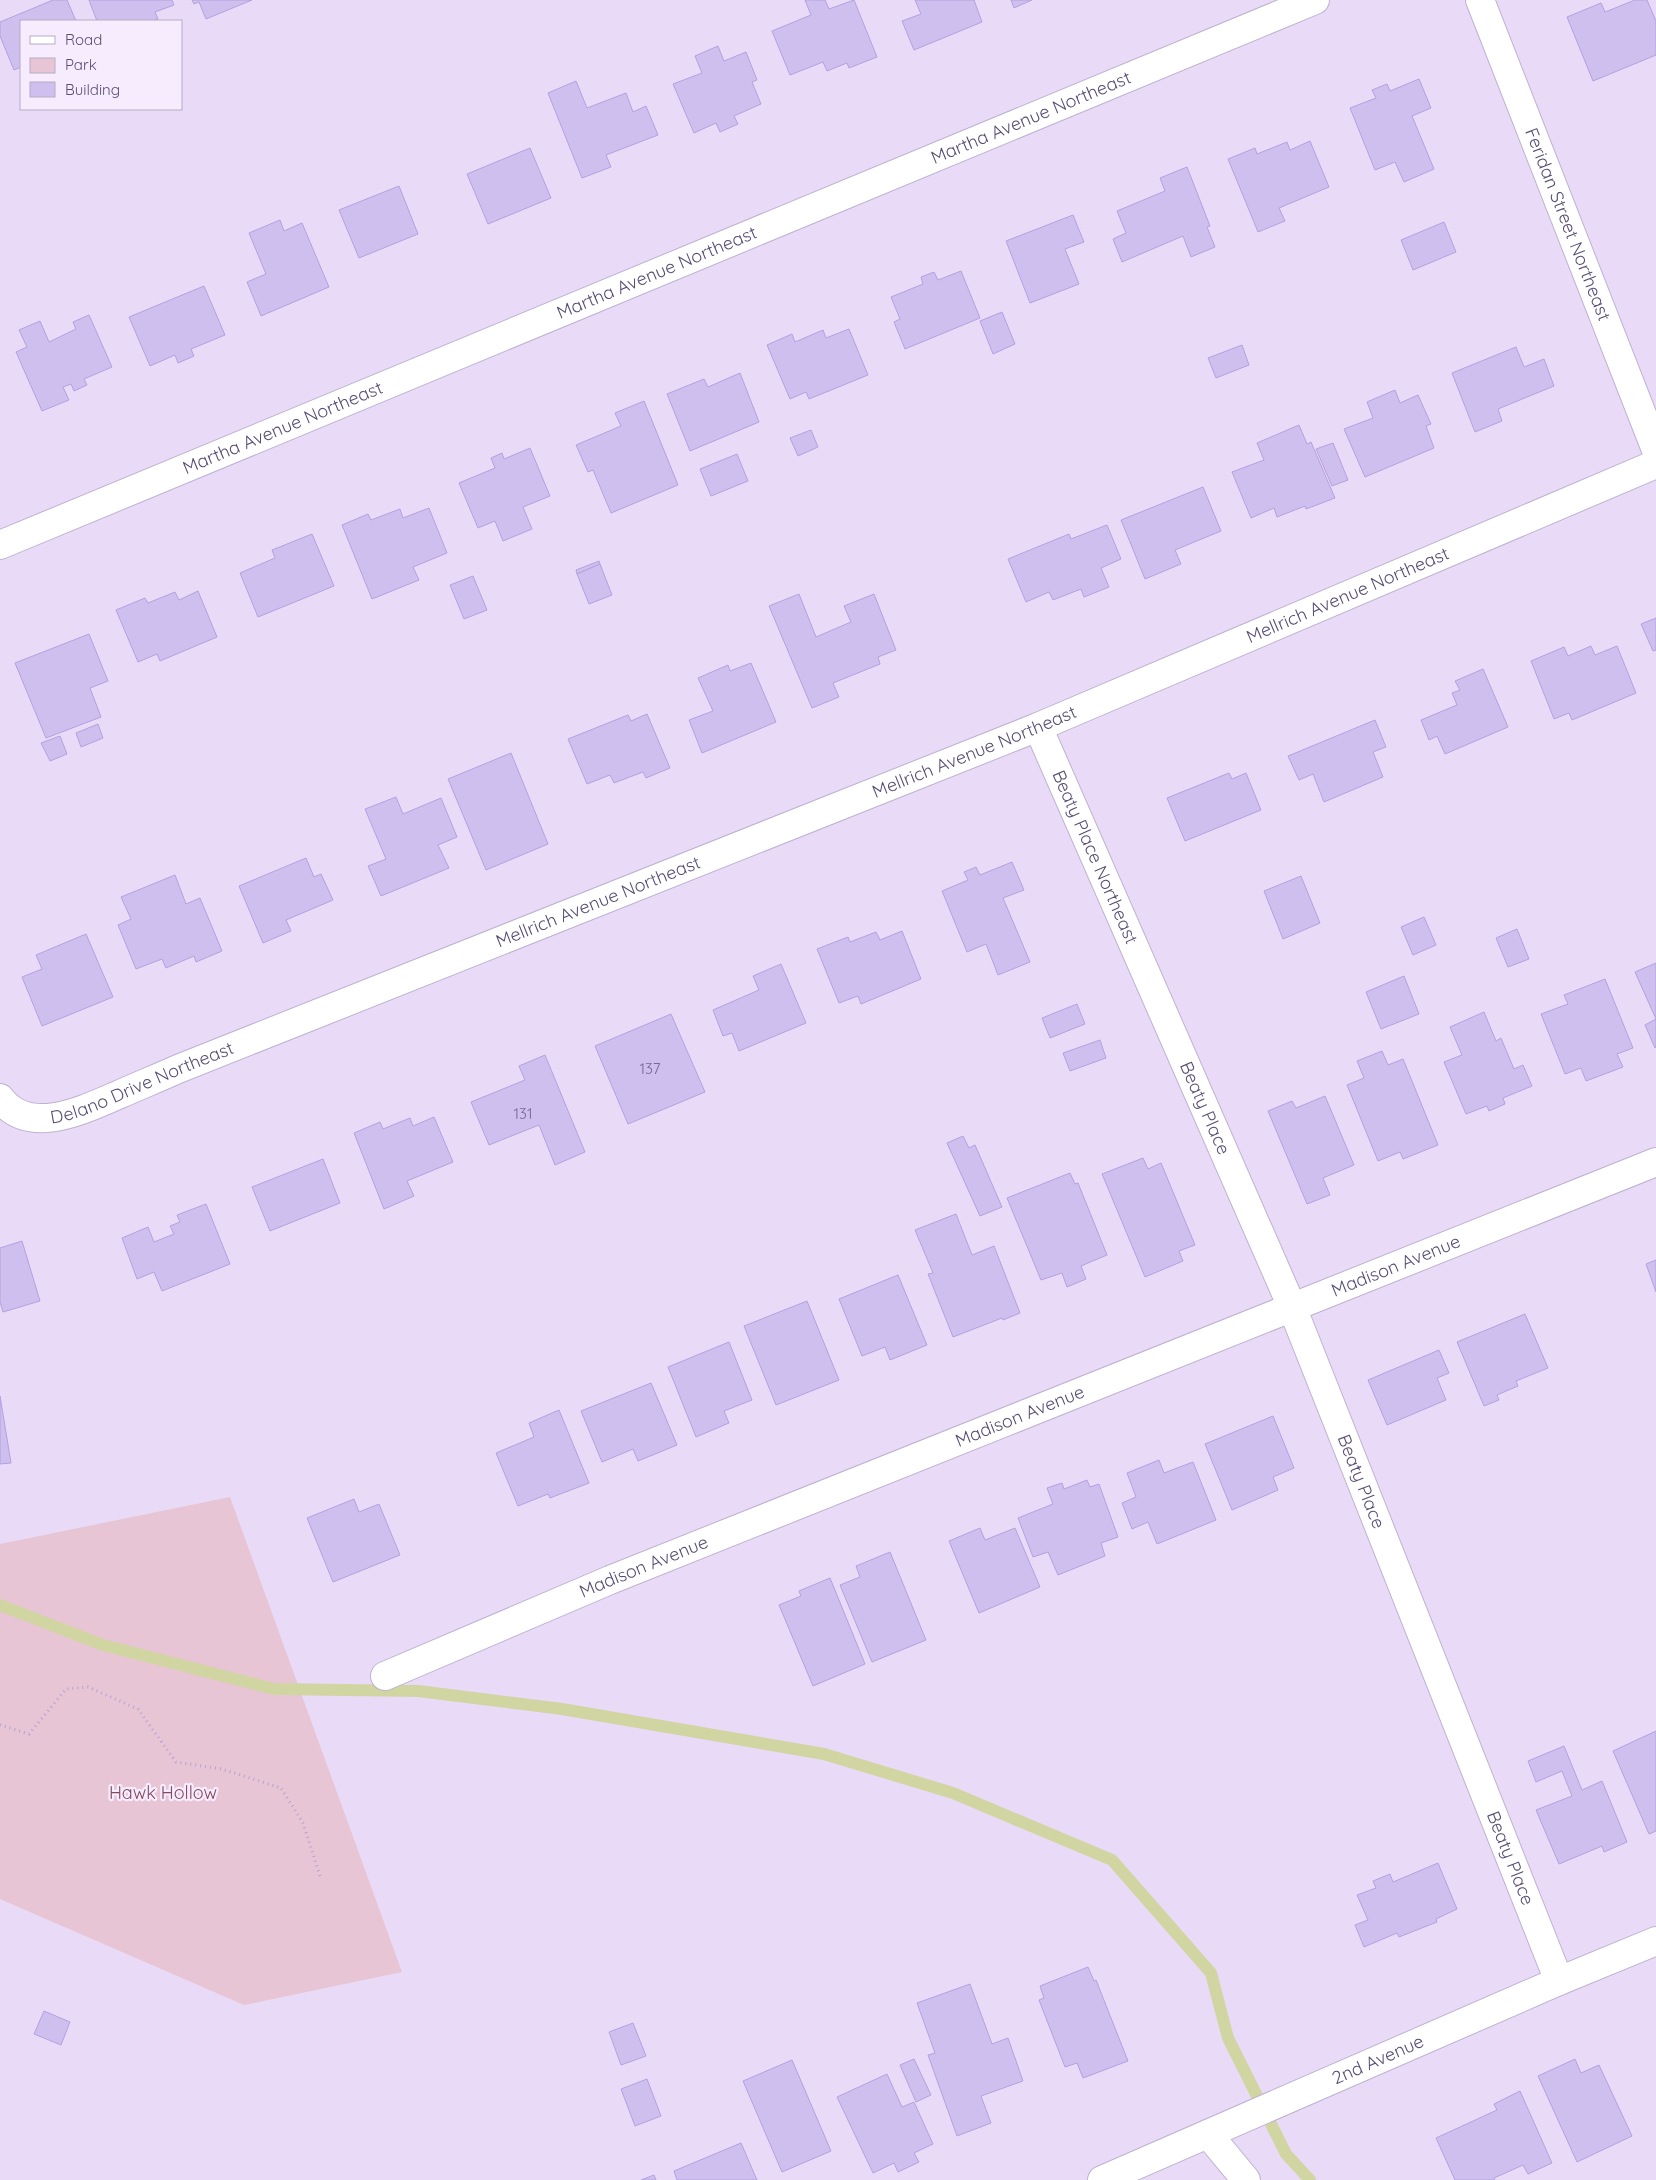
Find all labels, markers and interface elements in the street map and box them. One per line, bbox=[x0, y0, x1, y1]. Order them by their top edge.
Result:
legend bbox=[20, 20, 182, 110]
text: Road bbox=[65, 30, 102, 49]
text: Park bbox=[65, 55, 97, 74]
street label: Martha Avenue Northeast bbox=[927, 66, 1134, 169]
text: Building bbox=[65, 80, 120, 99]
street label: Feridan Street Northeast bbox=[1520, 125, 1616, 324]
street label: Martha Avenue Northeast bbox=[553, 221, 760, 324]
street label: Martha Avenue Northeast bbox=[179, 376, 386, 479]
street label: Mellrich Avenue Northeast bbox=[1243, 541, 1452, 648]
street label: Mellrich Avenue Northeast bbox=[869, 700, 1080, 803]
street label: Beaty Place Northeast bbox=[1047, 766, 1144, 947]
street label: Mellrich Avenue Northeast bbox=[492, 850, 704, 952]
street label: Delano Drive Northeast bbox=[48, 1036, 237, 1129]
street label: Beaty Place bbox=[1175, 1058, 1236, 1158]
house number: 137 bbox=[639, 1059, 661, 1078]
house number: 131 bbox=[514, 1104, 532, 1123]
street label: Madison Avenue bbox=[1328, 1229, 1464, 1302]
street label: Madison Avenue bbox=[952, 1380, 1087, 1452]
street label: Beaty Place bbox=[1333, 1431, 1391, 1532]
street label: Madison Avenue bbox=[576, 1530, 711, 1603]
park label: Hawk Hollow bbox=[109, 1781, 217, 1804]
street label: Beaty Place bbox=[1482, 1808, 1540, 1908]
street label: 2nd Avenue bbox=[1328, 2029, 1427, 2089]

